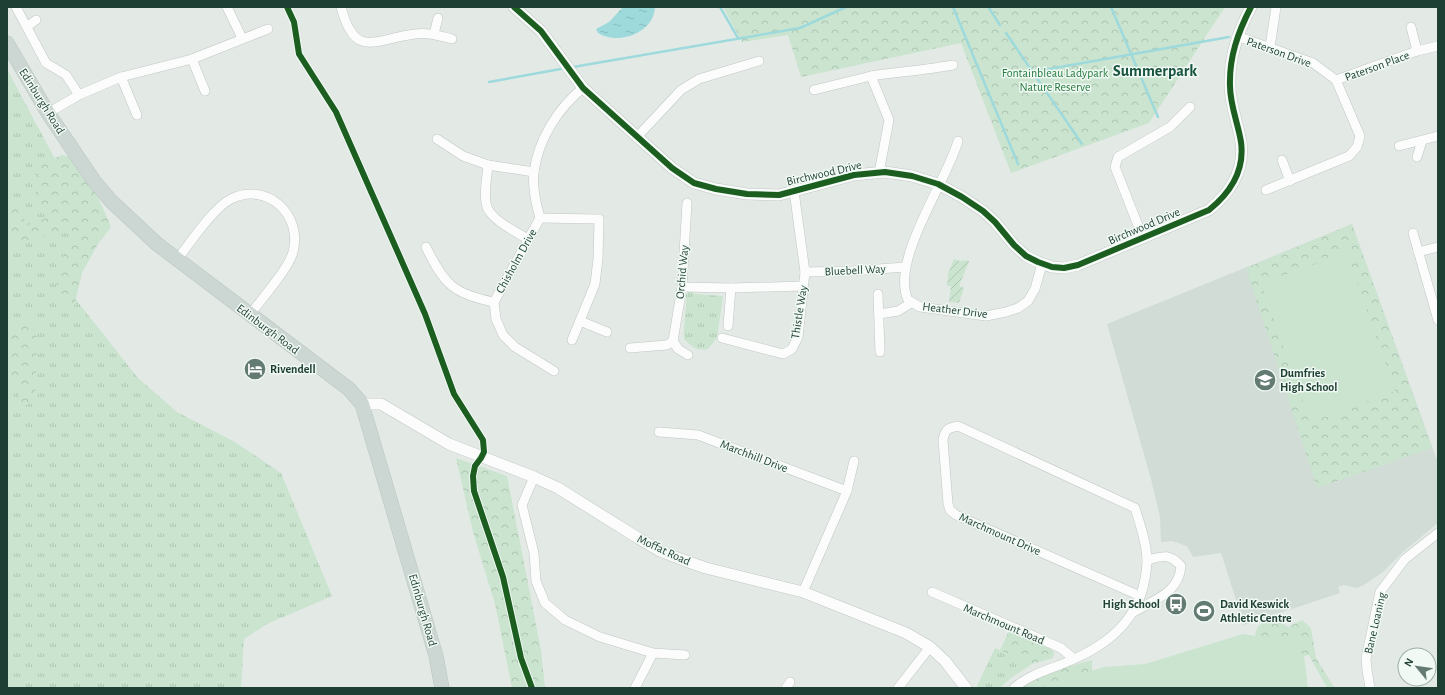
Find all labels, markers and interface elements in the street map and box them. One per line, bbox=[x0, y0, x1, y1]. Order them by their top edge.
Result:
street label: Paterson Drive bbox=[1245, 35, 1313, 69]
street label: Paterson Place bbox=[1343, 49, 1411, 83]
district label: Summerpark bbox=[1113, 63, 1197, 79]
street label: Edinburgh Road bbox=[17, 66, 67, 136]
park label: Fontainbleau Ladypark Nature Reserve bbox=[1002, 67, 1109, 93]
street label: Birchwood Drive bbox=[785, 159, 863, 187]
street label: Birchwood Drive bbox=[1106, 205, 1182, 247]
street label: Chisholm Drive bbox=[493, 227, 539, 295]
street label: Orchid Way bbox=[674, 245, 691, 300]
street label: Bluebell Way bbox=[824, 262, 886, 279]
street label: Thistle Way bbox=[789, 284, 810, 340]
street label: Heather Drive bbox=[922, 300, 988, 320]
street label: Edinburgh Road bbox=[235, 302, 301, 356]
hotel icon: Rivendell bbox=[242, 356, 268, 382]
place label: Rivendell bbox=[270, 363, 316, 375]
school or university icon: Dumfries High School bbox=[1252, 367, 1278, 393]
place label: Dumfries High School bbox=[1280, 367, 1337, 393]
street label: Marchhill Drive bbox=[718, 438, 790, 474]
street label: Marchmount Drive bbox=[957, 511, 1043, 557]
street label: Moffat Road bbox=[636, 532, 692, 568]
street label: Edinburgh Road bbox=[407, 572, 439, 648]
bus stop icon: High School bbox=[1163, 591, 1189, 617]
street label: Bane Loaning bbox=[1362, 591, 1388, 655]
place label: High School bbox=[1103, 598, 1160, 610]
sports icon: David Keswick Athletic Centre bbox=[1191, 598, 1217, 624]
place label: David Keswick Athletic Centre bbox=[1220, 598, 1292, 624]
street label: Marchmount Road bbox=[962, 602, 1046, 646]
north arrow bbox=[1397, 647, 1437, 687]
text: N bbox=[1402, 656, 1415, 668]

